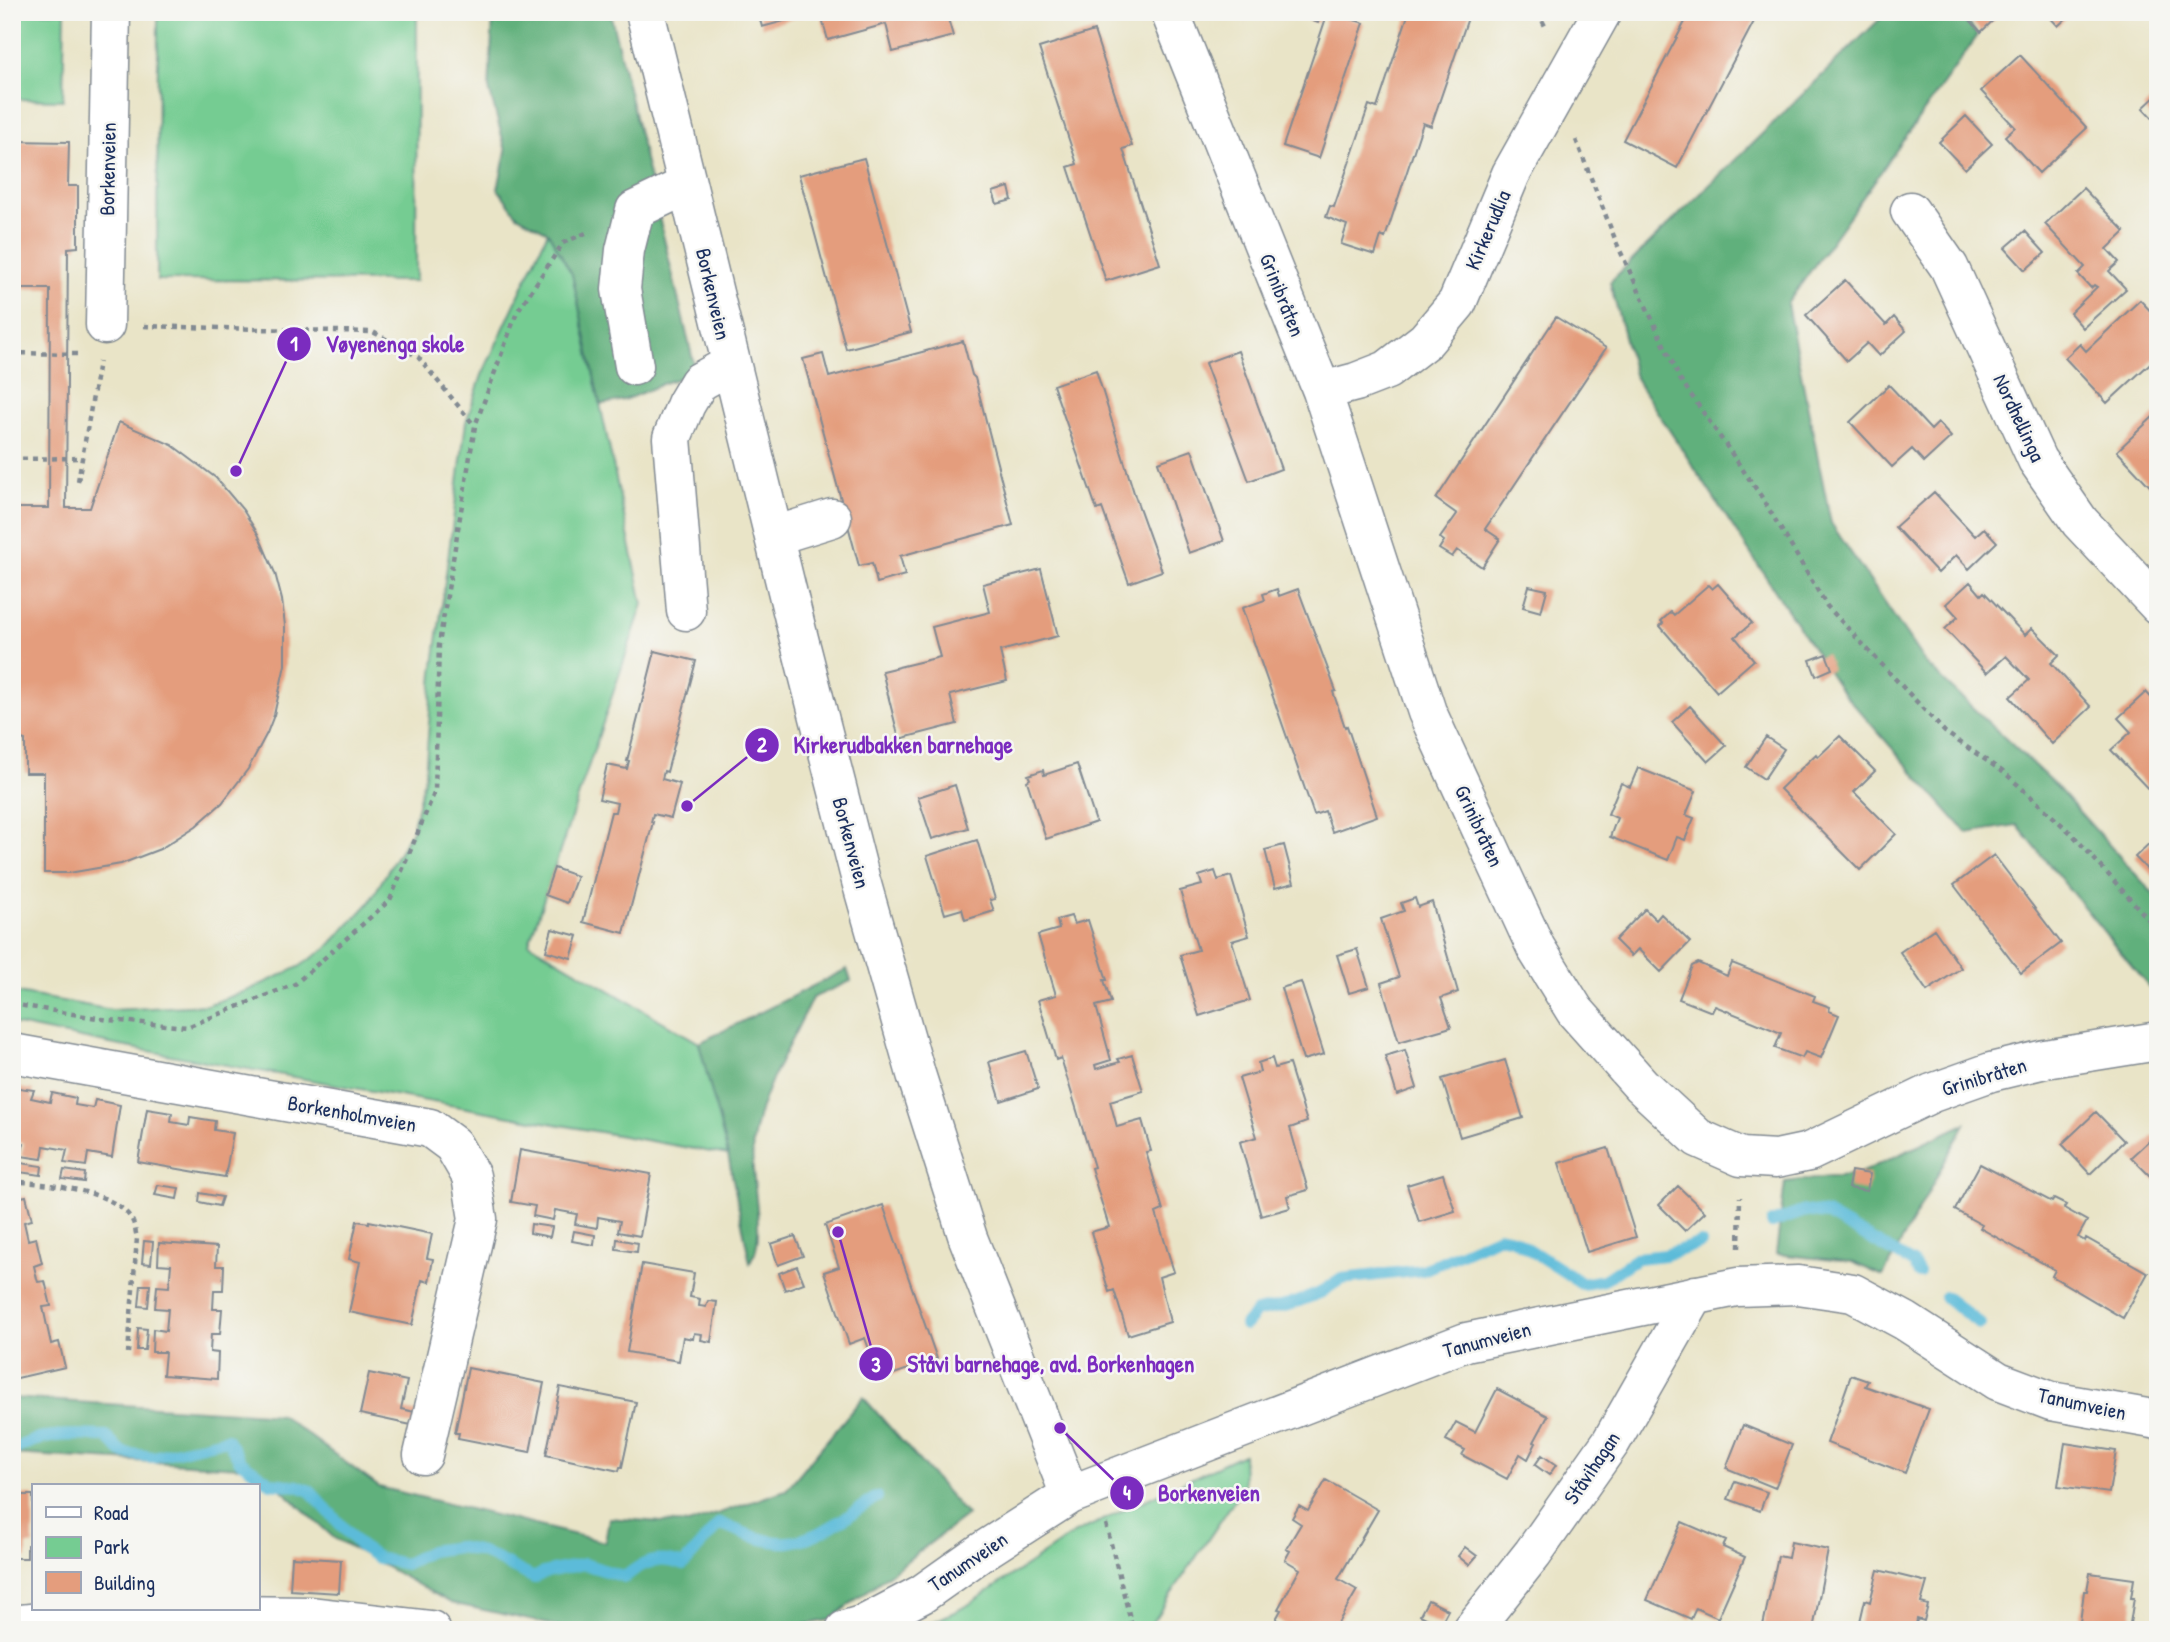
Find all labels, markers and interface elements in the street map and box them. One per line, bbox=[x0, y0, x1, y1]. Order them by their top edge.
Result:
street label: Borkenveien bbox=[92, 122, 123, 216]
street label: Kirkerudlia bbox=[1458, 185, 1517, 274]
street label: Borkenveien bbox=[689, 245, 738, 342]
street label: Grinibråten bbox=[1253, 249, 1312, 341]
callout: Vøyenenga skole bbox=[277, 322, 479, 366]
text: Vøyenenga skole bbox=[326, 328, 465, 360]
text: 1 bbox=[290, 329, 298, 358]
street label: Nordhellinga bbox=[1986, 369, 2052, 466]
callout: Kirkerudbakken barnehage bbox=[744, 723, 1027, 767]
text: Kirkerudbakken barnehage bbox=[793, 729, 1013, 761]
text: 2 bbox=[757, 730, 767, 759]
street label: Grinibråten bbox=[1448, 780, 1511, 871]
street label: Borkenveien bbox=[825, 794, 878, 892]
street label: Grinibråten bbox=[1938, 1050, 2030, 1103]
street label: Borkenholmveien bbox=[285, 1088, 419, 1139]
street label: Tanumveien bbox=[1440, 1314, 1534, 1365]
callout: Ståvi barnehage, avd. Borkenhagen bbox=[858, 1342, 1208, 1386]
text: Ståvi barnehage, avd. Borkenhagen bbox=[908, 1348, 1194, 1380]
text: 3 bbox=[871, 1350, 881, 1379]
street label: Tanumveien bbox=[2035, 1380, 2129, 1427]
street label: Ståvihagan bbox=[1557, 1425, 1627, 1510]
callout: Borkenveien bbox=[1109, 1471, 1274, 1515]
text: Borkenveien bbox=[1158, 1477, 1260, 1508]
text: 4 bbox=[1123, 1478, 1131, 1507]
legend bbox=[32, 1484, 259, 1610]
text: Road bbox=[94, 1498, 128, 1527]
street label: Tanumveien bbox=[922, 1525, 1013, 1599]
text: Park bbox=[94, 1532, 129, 1561]
text: Building bbox=[94, 1568, 155, 1597]

